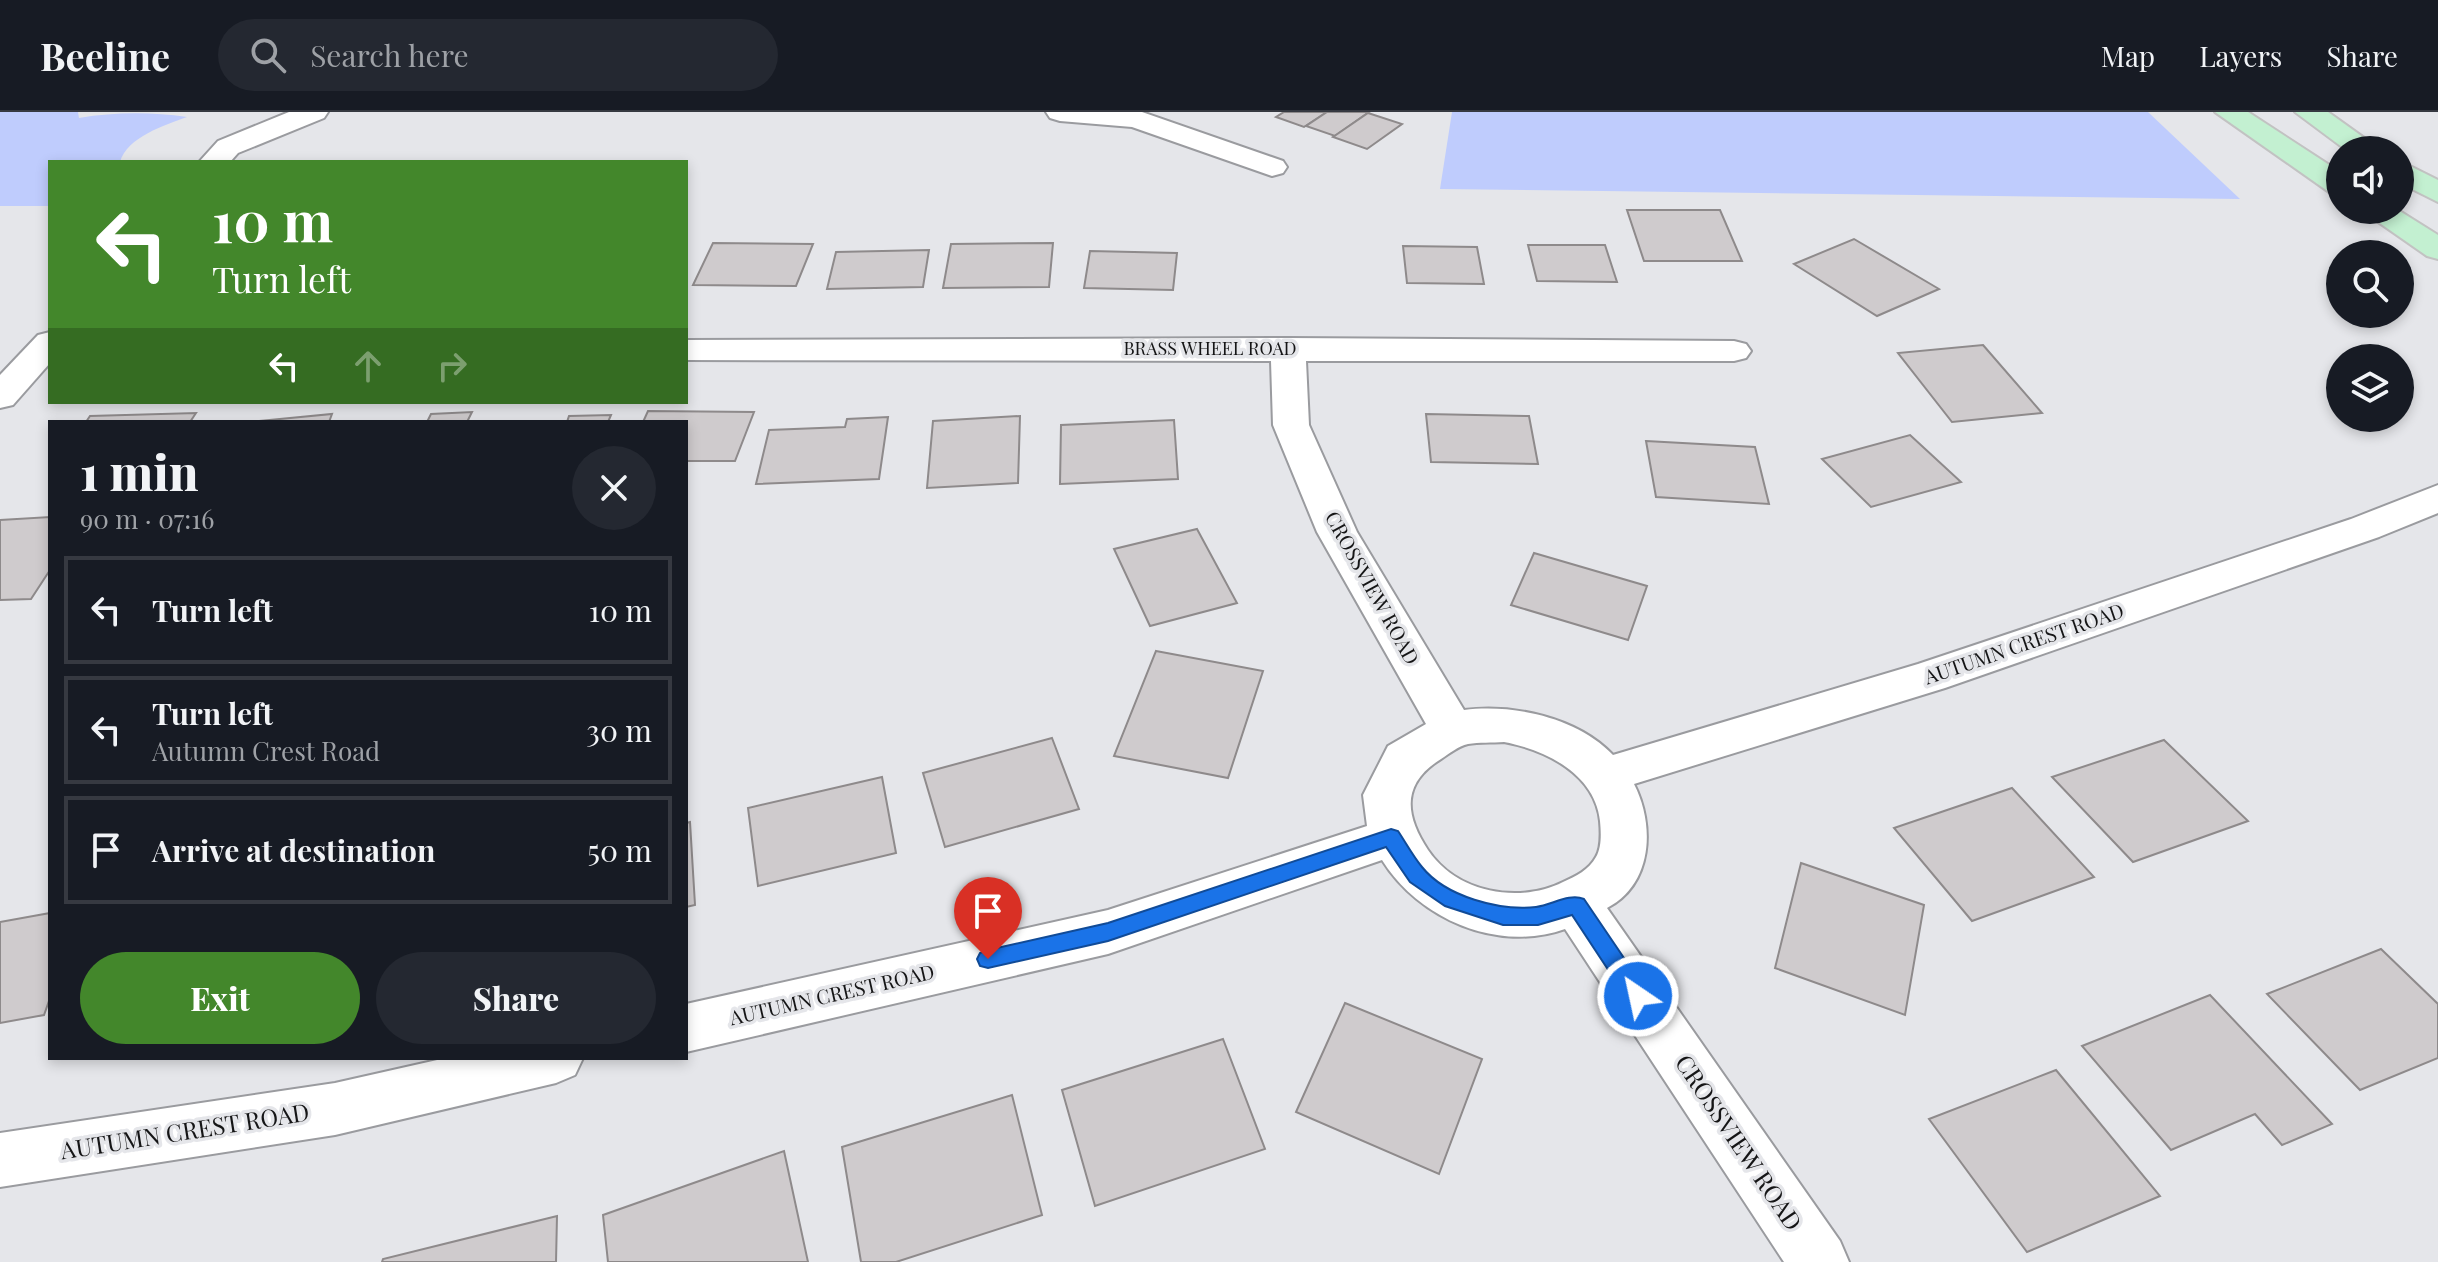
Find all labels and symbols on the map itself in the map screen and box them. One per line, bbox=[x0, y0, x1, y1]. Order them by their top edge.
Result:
street label: BRASS WHEEL ROAD bbox=[1123, 336, 1297, 360]
street label: CROSSVIEW ROAD bbox=[1320, 506, 1427, 669]
street label: AUTUMN CREST ROAD bbox=[1919, 596, 2127, 690]
pin bbox=[954, 877, 1022, 959]
position arrow bbox=[1596, 954, 1680, 1038]
street label: AUTUMN CREST ROAD bbox=[726, 957, 937, 1030]
street label: CROSSVIEW ROAD bbox=[1669, 1048, 1810, 1236]
street label: AUTUMN CREST ROAD bbox=[57, 1095, 311, 1166]

